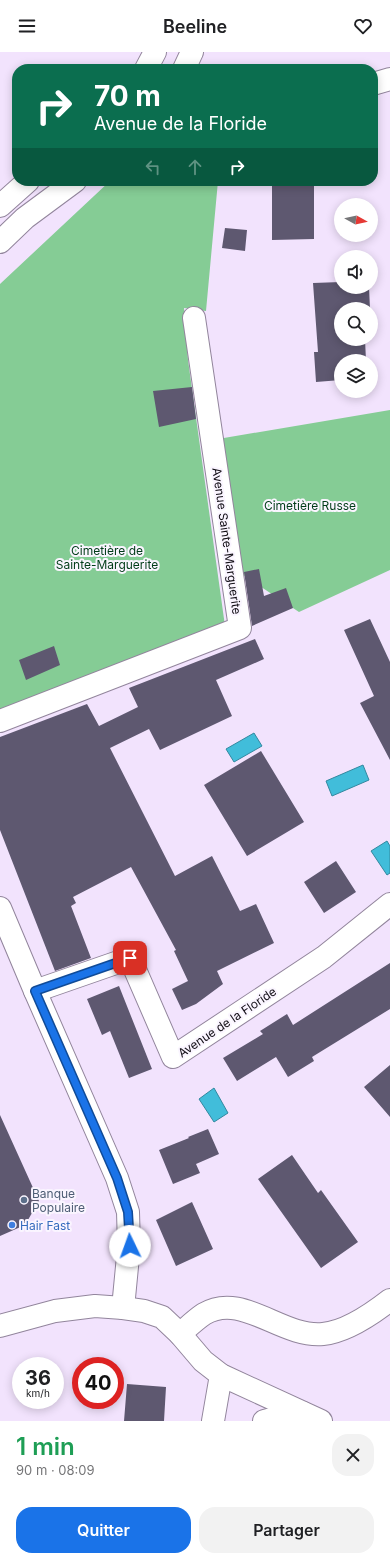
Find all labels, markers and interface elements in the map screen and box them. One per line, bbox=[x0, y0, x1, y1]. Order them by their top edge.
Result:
icon: menu bbox=[16, 15, 38, 37]
icon: heart bbox=[352, 15, 374, 37]
text: Beeline bbox=[163, 16, 227, 37]
text: 70 m bbox=[94, 79, 161, 113]
icon: right bbox=[28, 80, 80, 132]
text: Avenue de la Floride bbox=[94, 113, 267, 134]
icon: left bbox=[142, 156, 164, 178]
icon: ahead bbox=[184, 156, 206, 178]
icon: right bbox=[226, 156, 248, 178]
north arrow bbox=[334, 198, 378, 242]
map controls bbox=[334, 198, 378, 398]
button: sound bbox=[334, 250, 378, 294]
button: search bbox=[334, 302, 378, 346]
button: layers bbox=[334, 354, 378, 398]
street label: Avenue Sainte-Marguerite bbox=[209, 467, 245, 615]
park label: Cimetière Russe bbox=[264, 498, 356, 513]
park label: Cimetière de Sainte-Marguerite bbox=[56, 543, 158, 572]
pin bbox=[113, 941, 147, 975]
icon: arrive bbox=[119, 947, 141, 969]
street label: Avenue de la Floride bbox=[175, 984, 279, 1060]
place label: Banque Populaire bbox=[32, 1186, 85, 1215]
marker: Banque Populaire bbox=[19, 1195, 29, 1205]
place label: Hair Fast bbox=[20, 1218, 70, 1233]
marker: Hair Fast bbox=[7, 1220, 17, 1230]
position arrow bbox=[109, 1225, 151, 1267]
speed limit sign: 40 bbox=[72, 1357, 124, 1409]
text: 36 bbox=[25, 1366, 51, 1390]
text: km/h bbox=[26, 1387, 50, 1399]
text: 1 min bbox=[16, 1432, 75, 1461]
button: close bbox=[332, 1434, 374, 1476]
text: 90 m · 08:09 bbox=[16, 1462, 95, 1478]
button: Quitter bbox=[16, 1507, 191, 1553]
button: Partager bbox=[199, 1507, 374, 1553]

